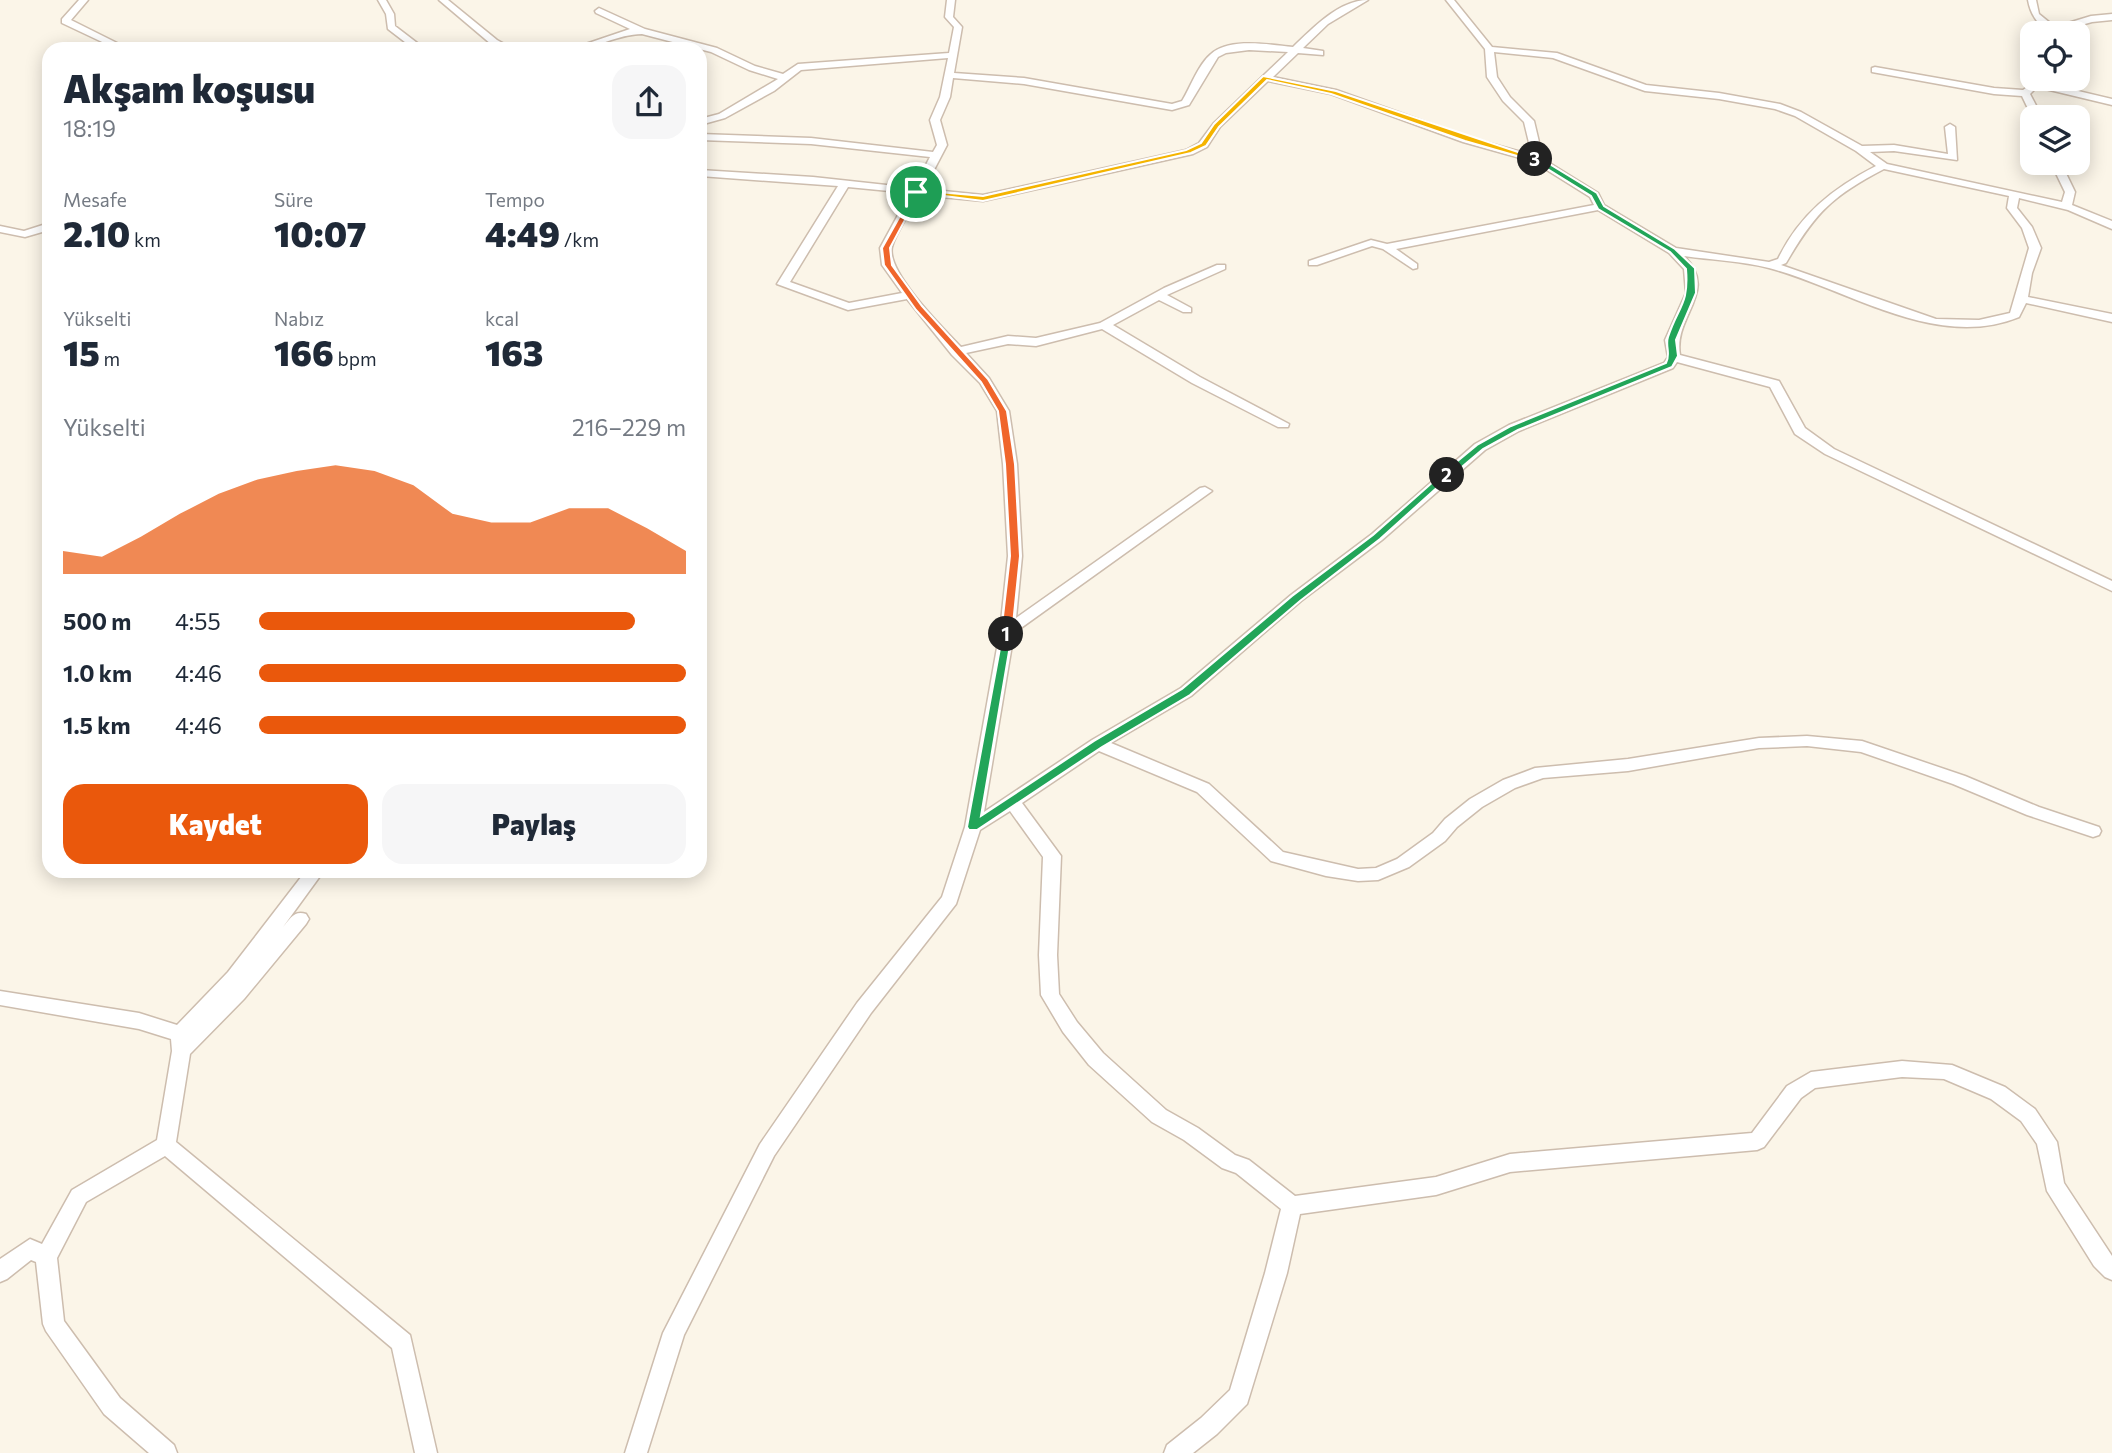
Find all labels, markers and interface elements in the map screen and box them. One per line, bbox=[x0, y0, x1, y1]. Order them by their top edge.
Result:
map controls bbox=[2020, 21, 2090, 175]
button: locate bbox=[2020, 21, 2090, 91]
text: Akşam koşusu bbox=[63, 64, 315, 111]
button: share bbox=[612, 65, 686, 139]
button: layers bbox=[2020, 105, 2090, 175]
text: 18:19 bbox=[63, 114, 116, 142]
pin: 3 bbox=[1518, 142, 1552, 176]
text: 3 bbox=[1529, 147, 1540, 170]
pin bbox=[886, 162, 946, 222]
icon: arrive bbox=[897, 173, 935, 211]
text: Mesafe bbox=[63, 188, 127, 211]
text: Süre bbox=[274, 188, 313, 211]
text: Tempo bbox=[485, 188, 545, 211]
text: 2.10 bbox=[63, 211, 130, 254]
text: 10:07 bbox=[274, 211, 366, 254]
text: 4:49 bbox=[485, 211, 560, 254]
text: km bbox=[130, 228, 161, 251]
text: /km bbox=[560, 228, 599, 251]
text: Yükselti bbox=[63, 307, 131, 330]
text: Nabız bbox=[274, 307, 324, 330]
text: kcal bbox=[485, 307, 519, 330]
text: 15 bbox=[63, 330, 100, 373]
text: 166 bbox=[274, 330, 334, 373]
text: 163 bbox=[485, 330, 543, 373]
text: m bbox=[100, 347, 120, 370]
text: bpm bbox=[334, 347, 377, 370]
text: Yükselti bbox=[63, 413, 146, 441]
text: 216–229 m bbox=[572, 413, 686, 441]
pin: 2 bbox=[1430, 458, 1464, 492]
text: 2 bbox=[1441, 463, 1452, 486]
text: 500 m bbox=[63, 607, 131, 635]
text: 4:55 bbox=[175, 607, 221, 635]
pin: 1 bbox=[988, 616, 1024, 652]
text: 1 bbox=[1001, 622, 1010, 645]
text: 1.0 km bbox=[63, 659, 132, 687]
text: 4:46 bbox=[175, 659, 222, 687]
text: 1.5 km bbox=[63, 711, 131, 739]
text: 4:46 bbox=[175, 711, 222, 739]
button: Kaydet bbox=[63, 784, 368, 864]
button: Paylaş bbox=[382, 784, 686, 864]

